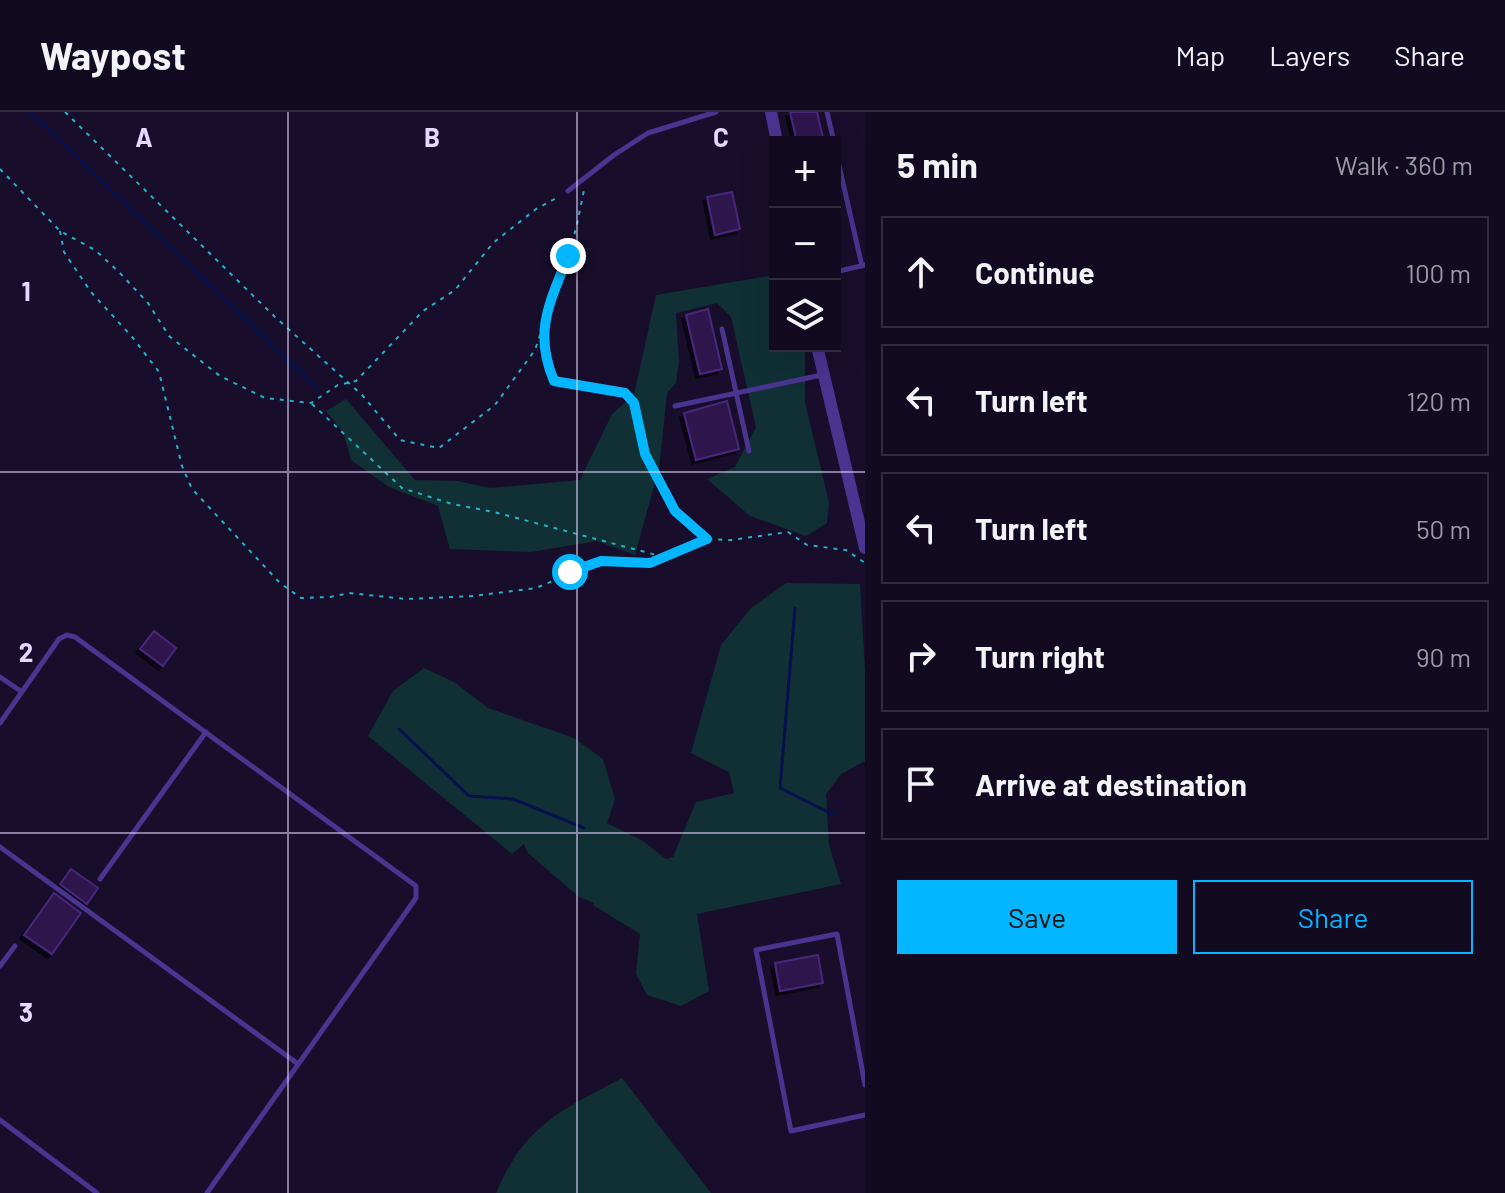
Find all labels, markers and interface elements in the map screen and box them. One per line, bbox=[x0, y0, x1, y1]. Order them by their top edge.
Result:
text: Waypost bbox=[40, 32, 186, 78]
text: Map bbox=[1175, 38, 1225, 72]
text: Layers bbox=[1269, 38, 1350, 72]
text: Share bbox=[1394, 38, 1465, 72]
text: A bbox=[135, 121, 153, 152]
text: B bbox=[424, 121, 440, 152]
text: C bbox=[713, 121, 729, 152]
map controls bbox=[769, 136, 841, 352]
button: + bbox=[769, 136, 841, 208]
text: 5 min bbox=[897, 144, 978, 185]
text: Walk · 360 m bbox=[1335, 149, 1473, 180]
button: − bbox=[769, 208, 841, 280]
route end bbox=[550, 238, 586, 274]
icon: ahead bbox=[899, 250, 943, 294]
text: Continue bbox=[975, 254, 1095, 290]
text: 100 m bbox=[1406, 257, 1471, 288]
text: 1 bbox=[21, 275, 31, 306]
button: layers bbox=[769, 280, 841, 352]
icon: left bbox=[899, 378, 943, 422]
text: Turn left bbox=[975, 382, 1088, 418]
text: 120 m bbox=[1407, 385, 1471, 416]
icon: left bbox=[899, 506, 943, 550]
text: Turn left bbox=[975, 510, 1088, 546]
text: 50 m bbox=[1416, 513, 1471, 544]
route start bbox=[552, 554, 588, 590]
icon: right bbox=[899, 634, 943, 678]
text: 2 bbox=[19, 636, 33, 667]
text: Turn right bbox=[975, 638, 1105, 674]
text: 90 m bbox=[1416, 641, 1471, 672]
icon: arrive bbox=[899, 762, 943, 806]
text: Arrive at destination bbox=[975, 766, 1247, 802]
button: Save bbox=[897, 880, 1177, 954]
button: Share bbox=[1193, 880, 1473, 954]
text: 3 bbox=[19, 996, 33, 1027]

